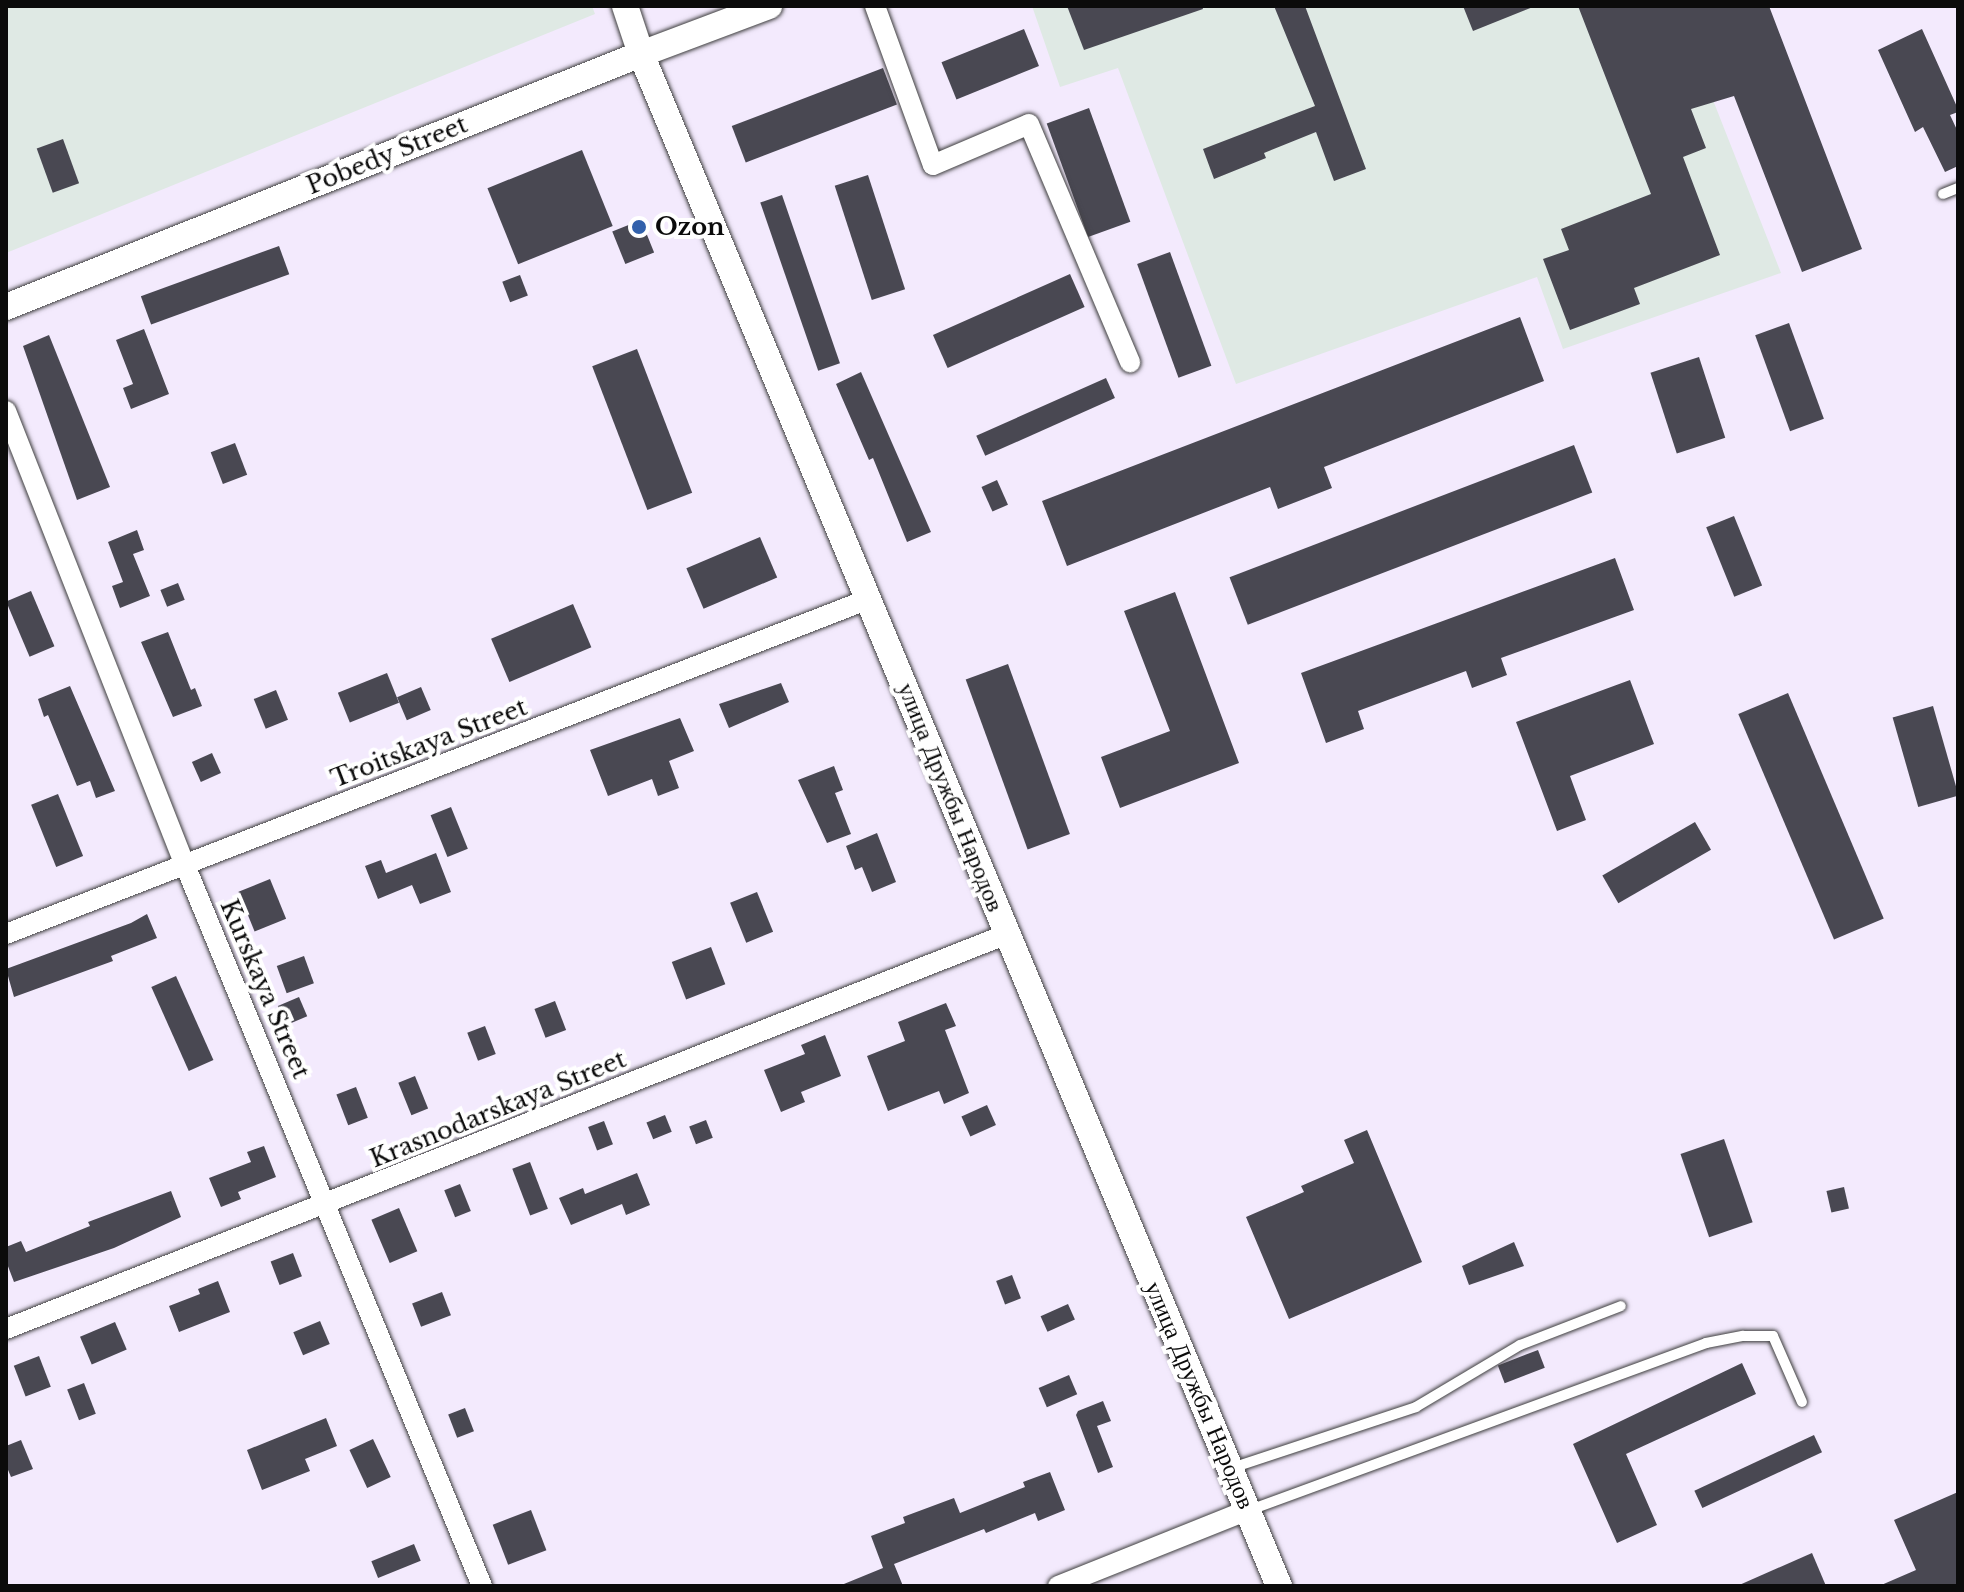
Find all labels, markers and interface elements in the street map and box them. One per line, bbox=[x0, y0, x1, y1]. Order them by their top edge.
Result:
street label: Pobedy Street bbox=[302, 110, 472, 200]
place label: Ozon bbox=[655, 213, 724, 241]
marker: Ozon bbox=[630, 218, 648, 236]
street label: улица Дружбы Народов bbox=[892, 678, 1010, 916]
street label: Troitskaya Street bbox=[327, 692, 531, 794]
street label: Kurskaya Street bbox=[214, 895, 316, 1083]
street label: Krasnodarskaya Street bbox=[366, 1044, 630, 1174]
street label: улица Дружбы Народов bbox=[1139, 1277, 1261, 1513]

